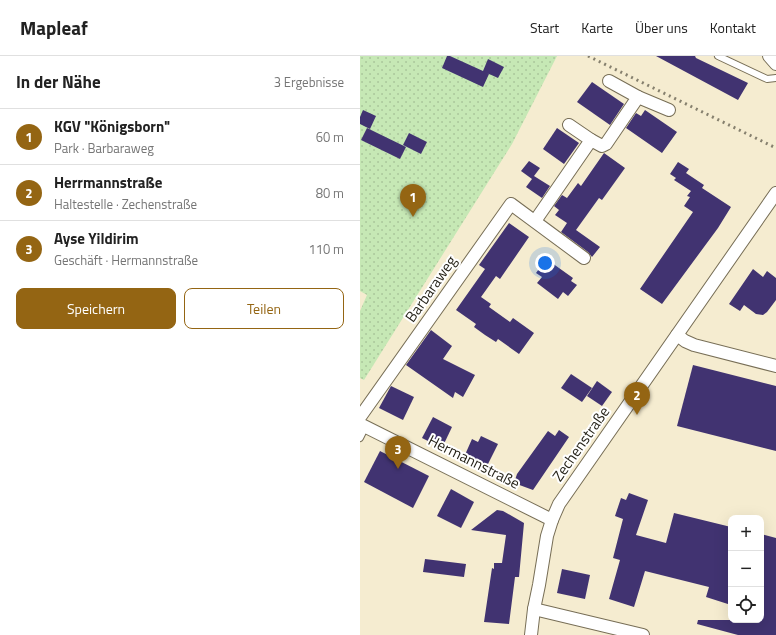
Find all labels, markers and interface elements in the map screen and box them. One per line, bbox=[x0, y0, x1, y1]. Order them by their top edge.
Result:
text: Mapleaf bbox=[20, 13, 88, 42]
text: Start bbox=[530, 17, 559, 38]
text: Karte bbox=[581, 17, 613, 38]
text: Über uns bbox=[635, 17, 688, 38]
text: Kontakt bbox=[710, 17, 756, 38]
text: In der Nähe bbox=[16, 69, 101, 95]
text: 3 Ergebnisse bbox=[274, 72, 344, 92]
text: KGV "Königsborn" bbox=[54, 115, 170, 138]
text: 1 bbox=[25, 127, 33, 147]
text: 60 m bbox=[316, 127, 344, 147]
text: Park · Barbaraweg bbox=[54, 138, 154, 158]
text: Herrmannstraße bbox=[54, 171, 162, 194]
text: 2 bbox=[25, 183, 33, 203]
text: 80 m bbox=[316, 183, 344, 203]
pin: 1 bbox=[400, 184, 426, 217]
text: Haltestelle · Zechenstraße bbox=[54, 194, 197, 214]
text: Ayse Yildirim bbox=[54, 227, 139, 250]
text: 3 bbox=[25, 239, 33, 259]
text: 110 m bbox=[308, 239, 344, 259]
text: Geschäft · Hermannstraße bbox=[54, 250, 198, 270]
street label: Barbaraweg bbox=[399, 250, 462, 327]
your location bbox=[535, 253, 555, 273]
button: Speichern bbox=[16, 288, 176, 329]
button: Teilen bbox=[184, 288, 344, 329]
pin: 2 bbox=[624, 382, 650, 415]
street label: Zechenstraße bbox=[546, 402, 615, 486]
street label: Hermannstraße bbox=[424, 429, 524, 495]
pin: 3 bbox=[385, 436, 411, 469]
map controls bbox=[728, 515, 764, 623]
button: + bbox=[728, 515, 764, 551]
button: − bbox=[728, 551, 764, 587]
button: locate bbox=[728, 587, 764, 623]

